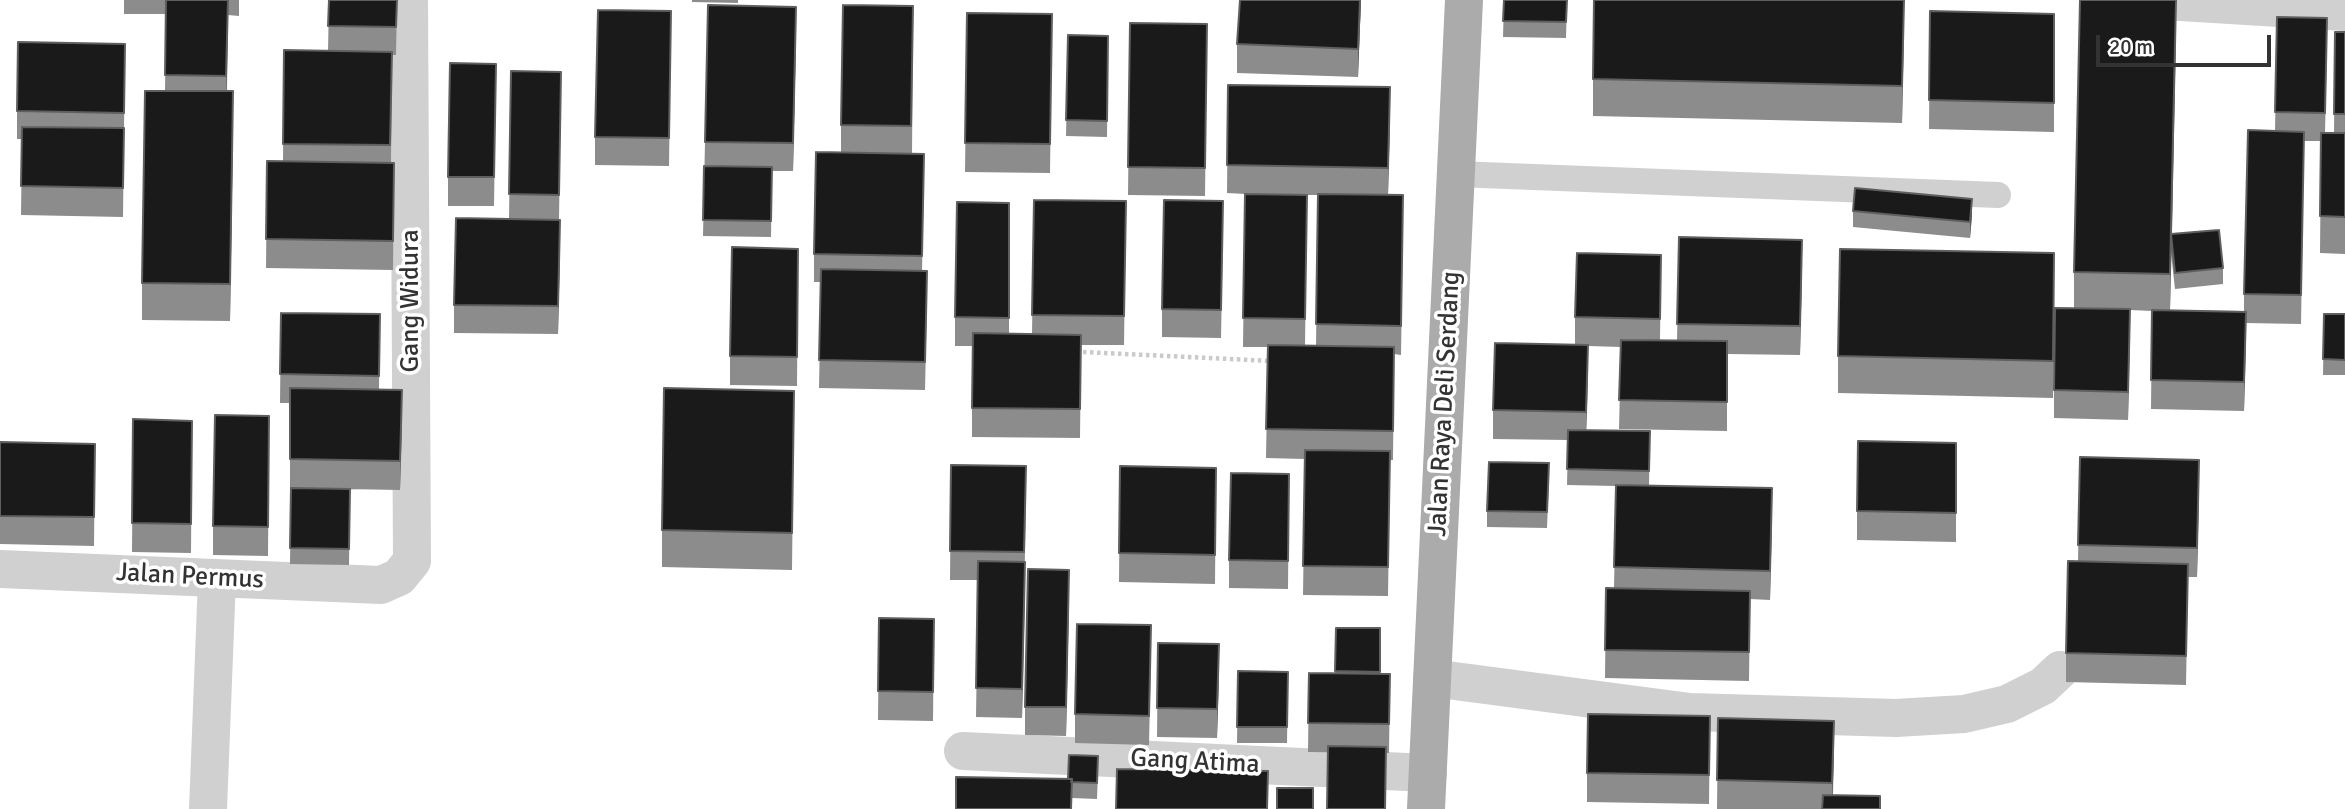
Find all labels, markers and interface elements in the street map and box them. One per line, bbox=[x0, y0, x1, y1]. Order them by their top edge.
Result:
scale bar bbox=[2100, 21, 2275, 65]
text: 20 m bbox=[2109, 34, 2153, 60]
street label: Gang Widura bbox=[395, 229, 427, 373]
street label: Jalan Raya Deli Serdang bbox=[1422, 271, 1468, 537]
street label: Jalan Permus bbox=[115, 558, 265, 596]
street label: Gang Atima bbox=[1130, 743, 1260, 781]

